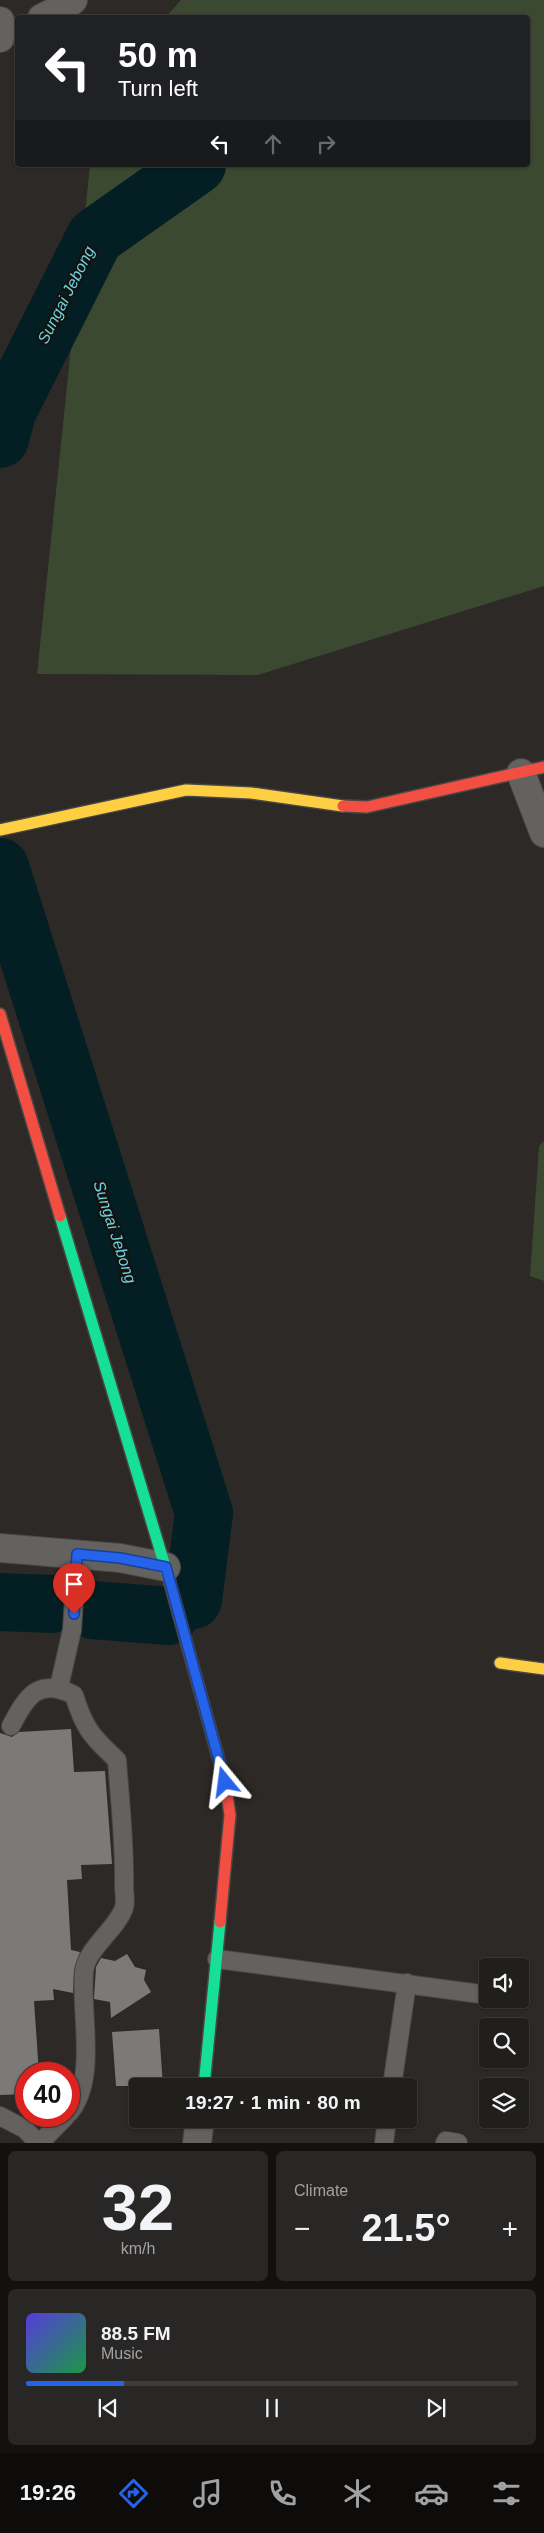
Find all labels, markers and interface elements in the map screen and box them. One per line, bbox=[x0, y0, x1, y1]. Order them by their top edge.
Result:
icon: left bbox=[35, 35, 100, 100]
text: 50 m bbox=[118, 35, 198, 74]
text: Turn left bbox=[118, 76, 198, 101]
icon: left bbox=[206, 130, 234, 158]
icon: ahead bbox=[259, 130, 287, 158]
icon: right bbox=[312, 130, 340, 158]
water label: Sungai Jebong bbox=[34, 243, 98, 346]
water label: Sungai Jebong bbox=[90, 1179, 140, 1285]
pin bbox=[53, 1563, 95, 1614]
icon: arrive bbox=[60, 1570, 88, 1598]
position arrow bbox=[198, 1755, 250, 1807]
map controls bbox=[479, 1958, 529, 2128]
button: sound bbox=[479, 1958, 529, 2008]
button: search bbox=[479, 2018, 529, 2068]
speed limit sign: 40 bbox=[15, 2062, 80, 2127]
button: layers bbox=[479, 2078, 529, 2128]
text: 19:27 · 1 min · 80 m bbox=[185, 2092, 361, 2113]
text: 32 bbox=[102, 2171, 174, 2244]
text: Climate bbox=[294, 2182, 348, 2199]
text: 21.5° bbox=[361, 2207, 451, 2249]
text: − bbox=[294, 2213, 310, 2244]
text: + bbox=[502, 2213, 518, 2244]
text: km/h bbox=[121, 2240, 155, 2257]
text: 88.5 FM bbox=[101, 2323, 171, 2344]
text: Music bbox=[101, 2345, 143, 2362]
icon: previous bbox=[94, 2394, 122, 2422]
icon: pause bbox=[258, 2394, 286, 2422]
icon: next bbox=[422, 2394, 450, 2422]
icon: directions bbox=[116, 2476, 151, 2511]
icon: music bbox=[190, 2476, 225, 2511]
icon: phone bbox=[265, 2476, 300, 2511]
icon: climate bbox=[340, 2476, 375, 2511]
icon: car bbox=[414, 2476, 449, 2511]
icon: filters bbox=[489, 2476, 524, 2511]
text: 19:26 bbox=[20, 2480, 76, 2505]

